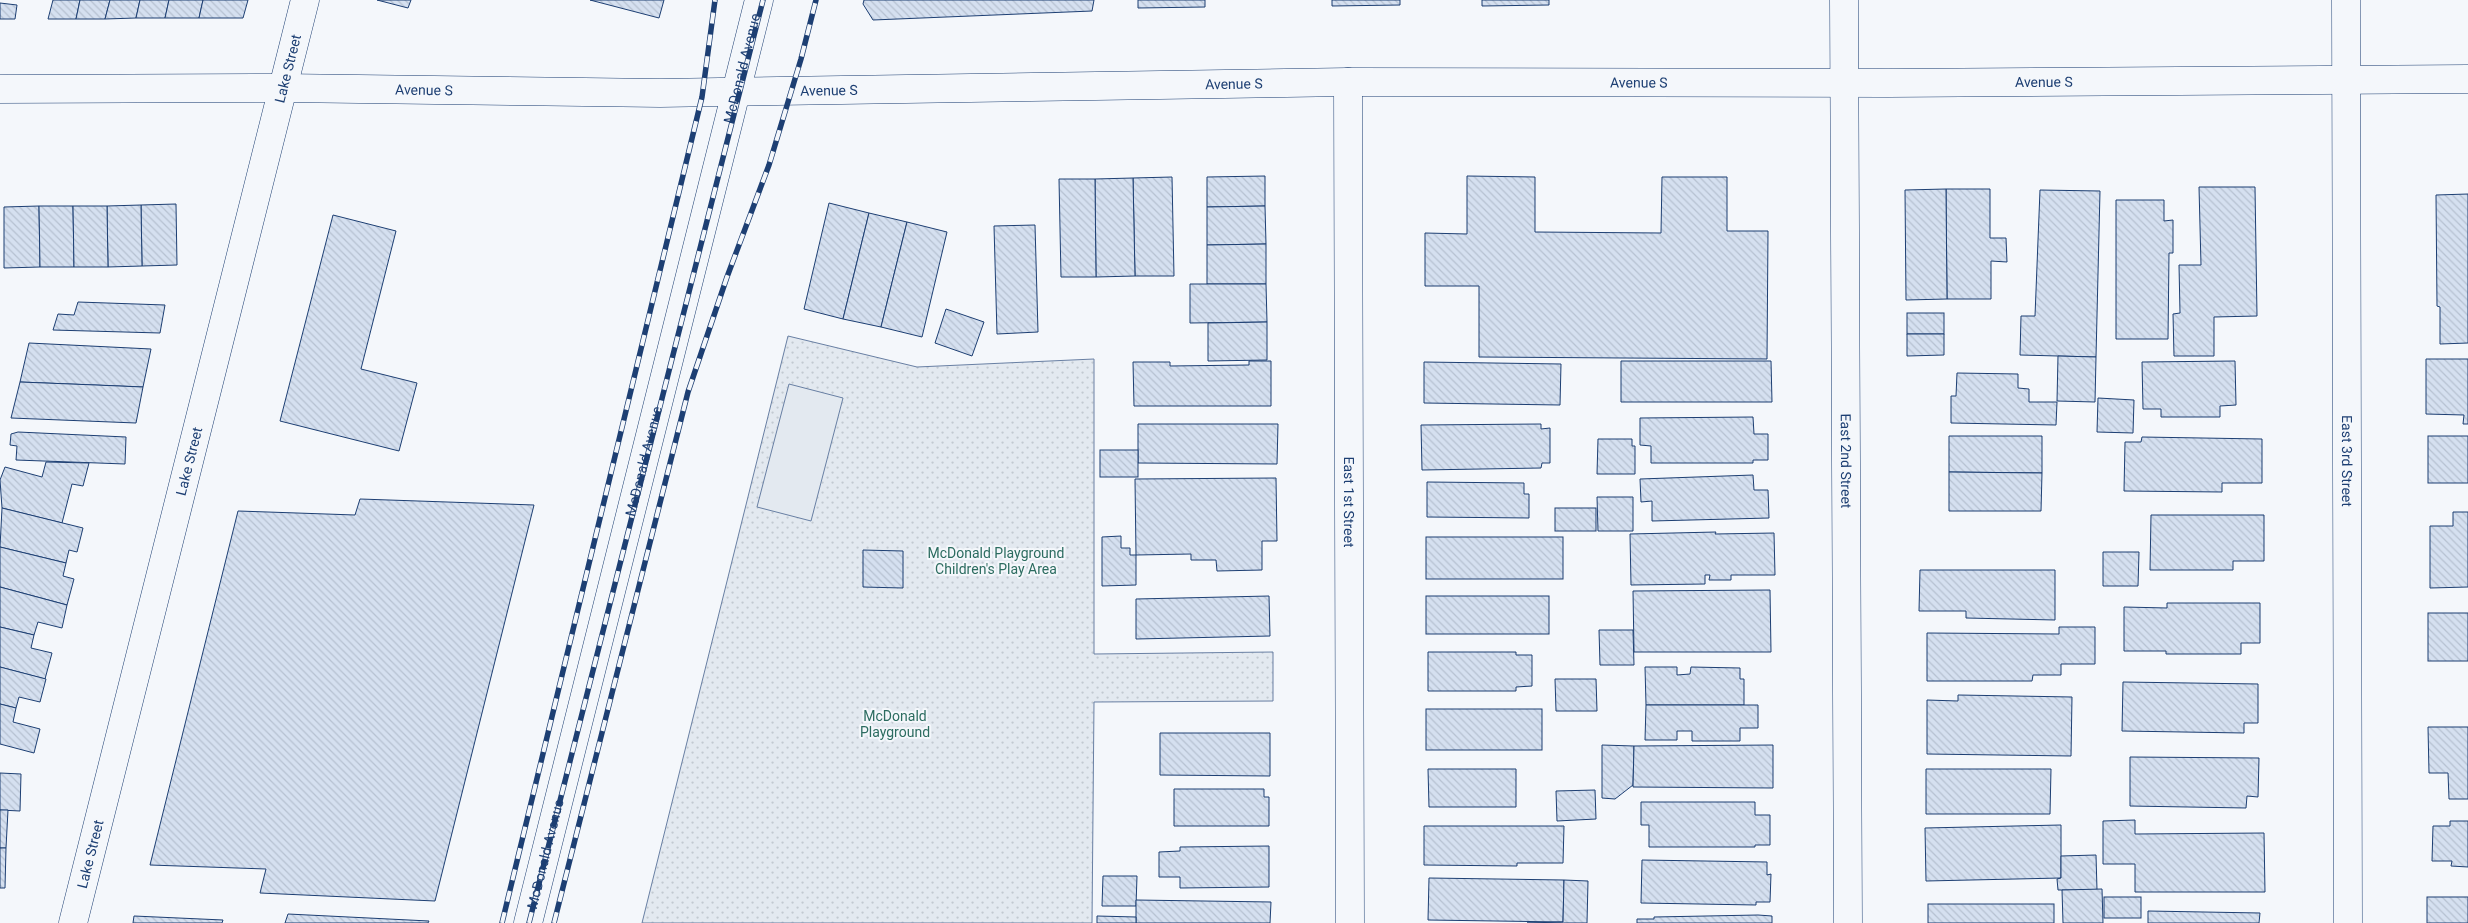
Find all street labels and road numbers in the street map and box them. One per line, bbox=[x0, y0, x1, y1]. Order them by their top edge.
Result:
street label: McDonald Avenue bbox=[720, 12, 763, 125]
street label: Lake Street bbox=[271, 32, 304, 105]
street label: Avenue S bbox=[1610, 74, 1668, 91]
street label: Avenue S bbox=[2015, 74, 2073, 90]
street label: Avenue S bbox=[1205, 75, 1263, 92]
street label: Avenue S bbox=[395, 81, 453, 98]
street label: Avenue S bbox=[800, 82, 858, 99]
street label: McDonald Avenue bbox=[622, 405, 665, 518]
street label: East 2nd Street bbox=[1838, 414, 1854, 509]
street label: East 3rd Street bbox=[2339, 415, 2355, 507]
street label: Lake Street bbox=[173, 425, 205, 497]
street label: East 1st Street bbox=[1341, 456, 1357, 548]
street label: McDonald Avenue bbox=[524, 798, 567, 911]
street label: Lake Street bbox=[74, 818, 107, 890]

